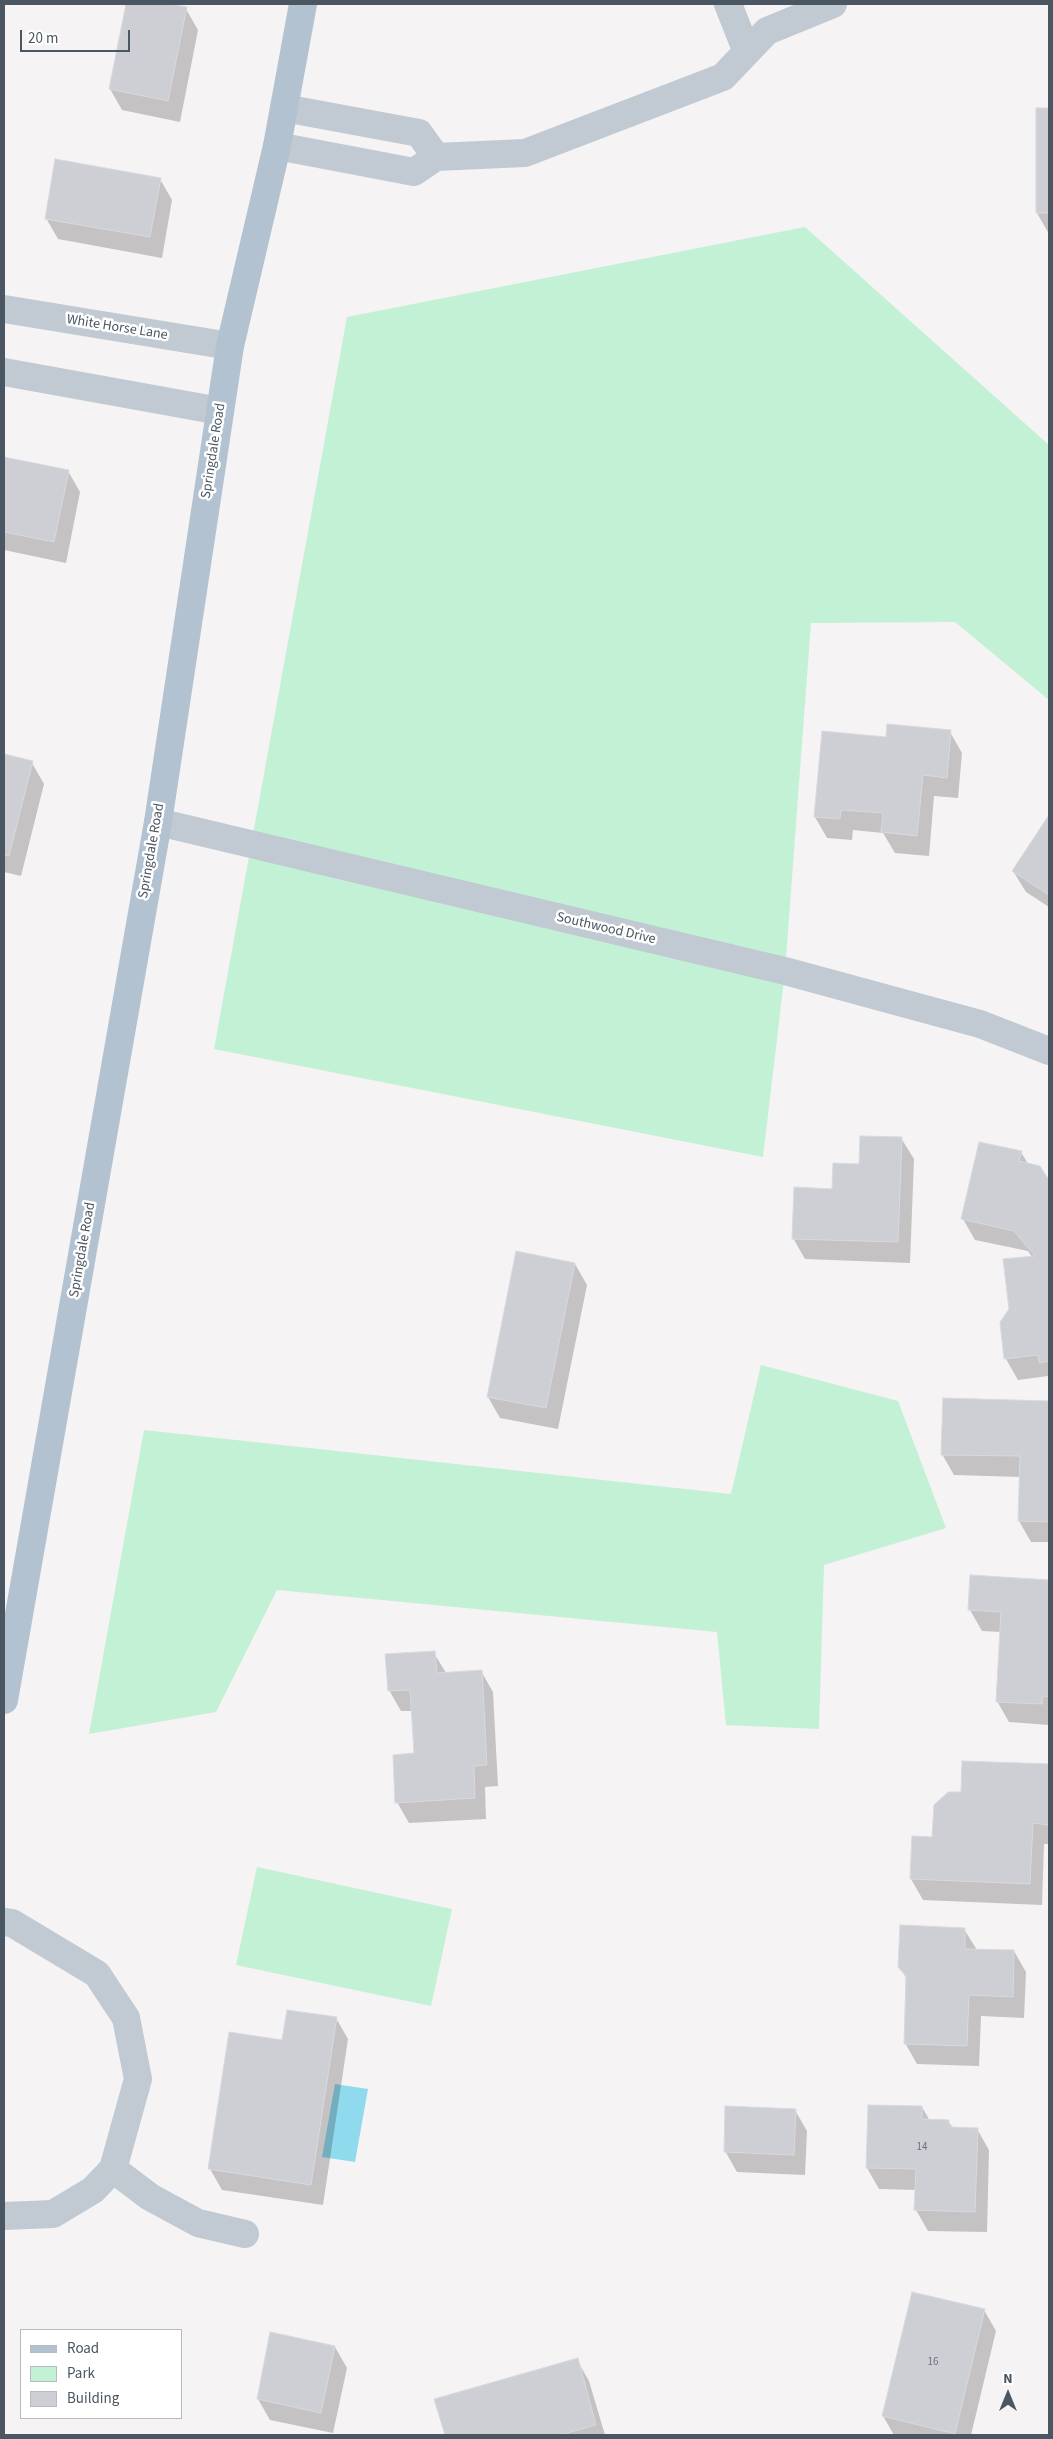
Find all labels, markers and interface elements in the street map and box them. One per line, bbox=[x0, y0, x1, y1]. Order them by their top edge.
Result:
scale bar bbox=[22, 20, 132, 52]
text: 20 m bbox=[28, 28, 58, 49]
street label: White Horse Lane bbox=[65, 312, 169, 344]
street label: Springdale Road bbox=[198, 402, 230, 500]
street label: Springdale Road bbox=[135, 802, 169, 900]
street label: Southwood Drive bbox=[555, 909, 657, 949]
street label: Springdale Road bbox=[66, 1201, 100, 1299]
house number: 14 bbox=[917, 2141, 927, 2155]
legend bbox=[20, 2329, 182, 2419]
text: Road bbox=[67, 2338, 99, 2359]
house number: 16 bbox=[928, 2356, 938, 2370]
text: Park bbox=[67, 2363, 95, 2384]
north arrow bbox=[983, 2369, 1033, 2419]
text: N bbox=[1003, 2369, 1013, 2389]
text: Building bbox=[67, 2388, 119, 2409]

